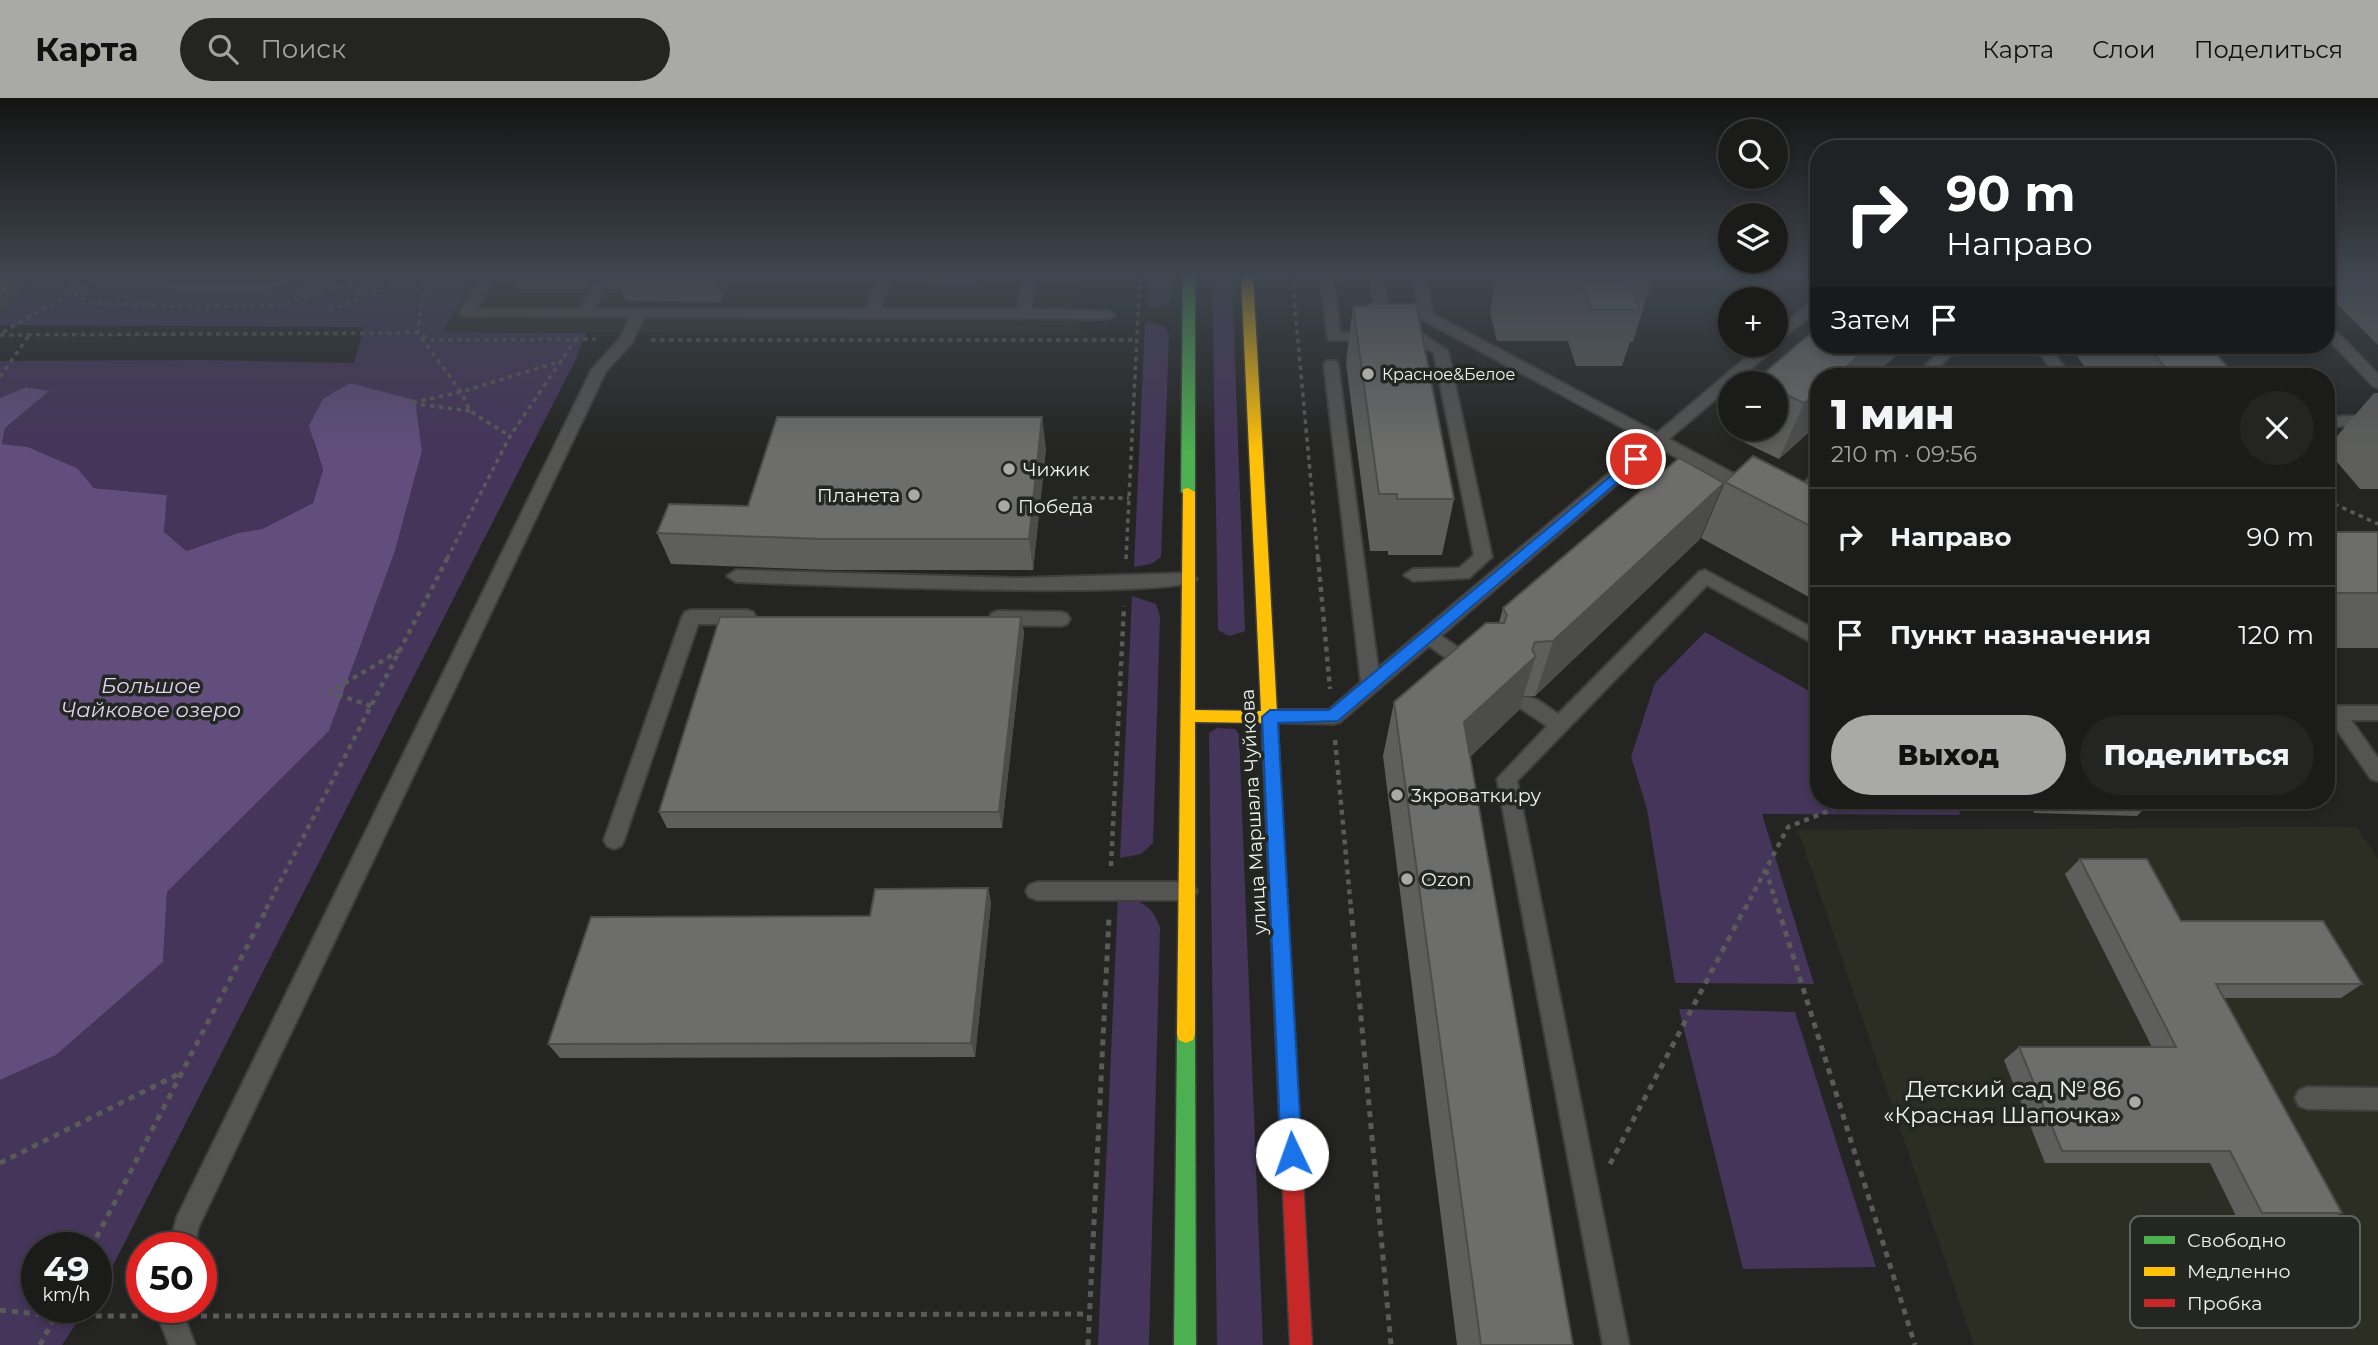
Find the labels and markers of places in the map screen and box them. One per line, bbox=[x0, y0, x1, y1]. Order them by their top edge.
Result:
place label: Красное&Белое bbox=[1382, 365, 1515, 384]
marker: Красное&Белое bbox=[1360, 366, 1376, 382]
pin bbox=[1606, 429, 1666, 489]
place label: Чижик bbox=[1023, 458, 1089, 481]
marker: Чижик bbox=[1001, 461, 1017, 477]
place label: Планета bbox=[817, 484, 900, 507]
marker: Планета bbox=[906, 487, 922, 503]
place label: Победа bbox=[1018, 495, 1093, 518]
marker: Победа bbox=[996, 498, 1012, 514]
place label: 3кроватки.ру bbox=[1411, 784, 1541, 807]
marker: 3кроватки.ру bbox=[1389, 787, 1405, 803]
place label: Ozon bbox=[1421, 868, 1471, 891]
marker: Ozon bbox=[1399, 871, 1415, 887]
place label: Детский сад № 86 «Красная Шапочка» bbox=[1883, 1075, 2121, 1129]
marker: Детский сад № 86 «Красная Шапочка» bbox=[2127, 1094, 2143, 1110]

